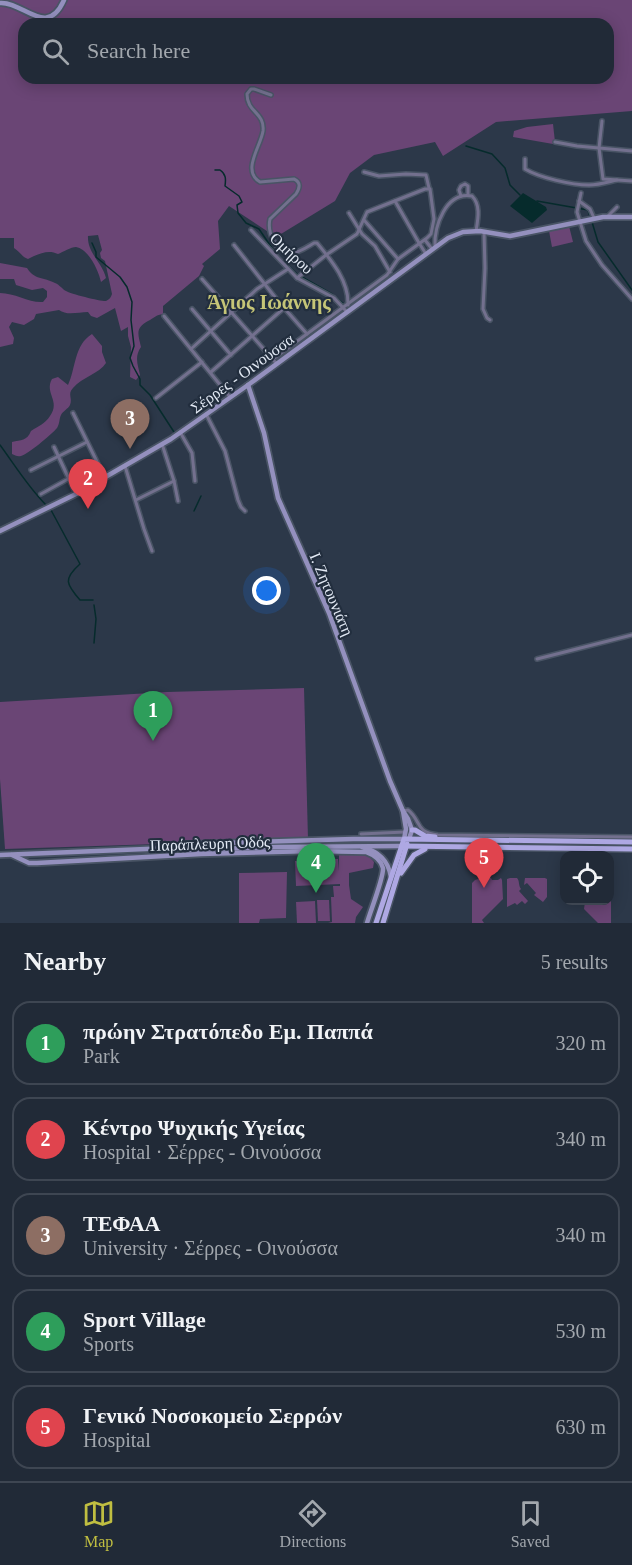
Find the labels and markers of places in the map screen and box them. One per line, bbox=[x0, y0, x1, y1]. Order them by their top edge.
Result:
pin: 3 bbox=[110, 400, 150, 449]
pin: 2 bbox=[68, 460, 107, 509]
pin: 1 bbox=[134, 692, 172, 741]
pin: 5 bbox=[464, 838, 504, 888]
pin: 4 bbox=[296, 844, 336, 893]

